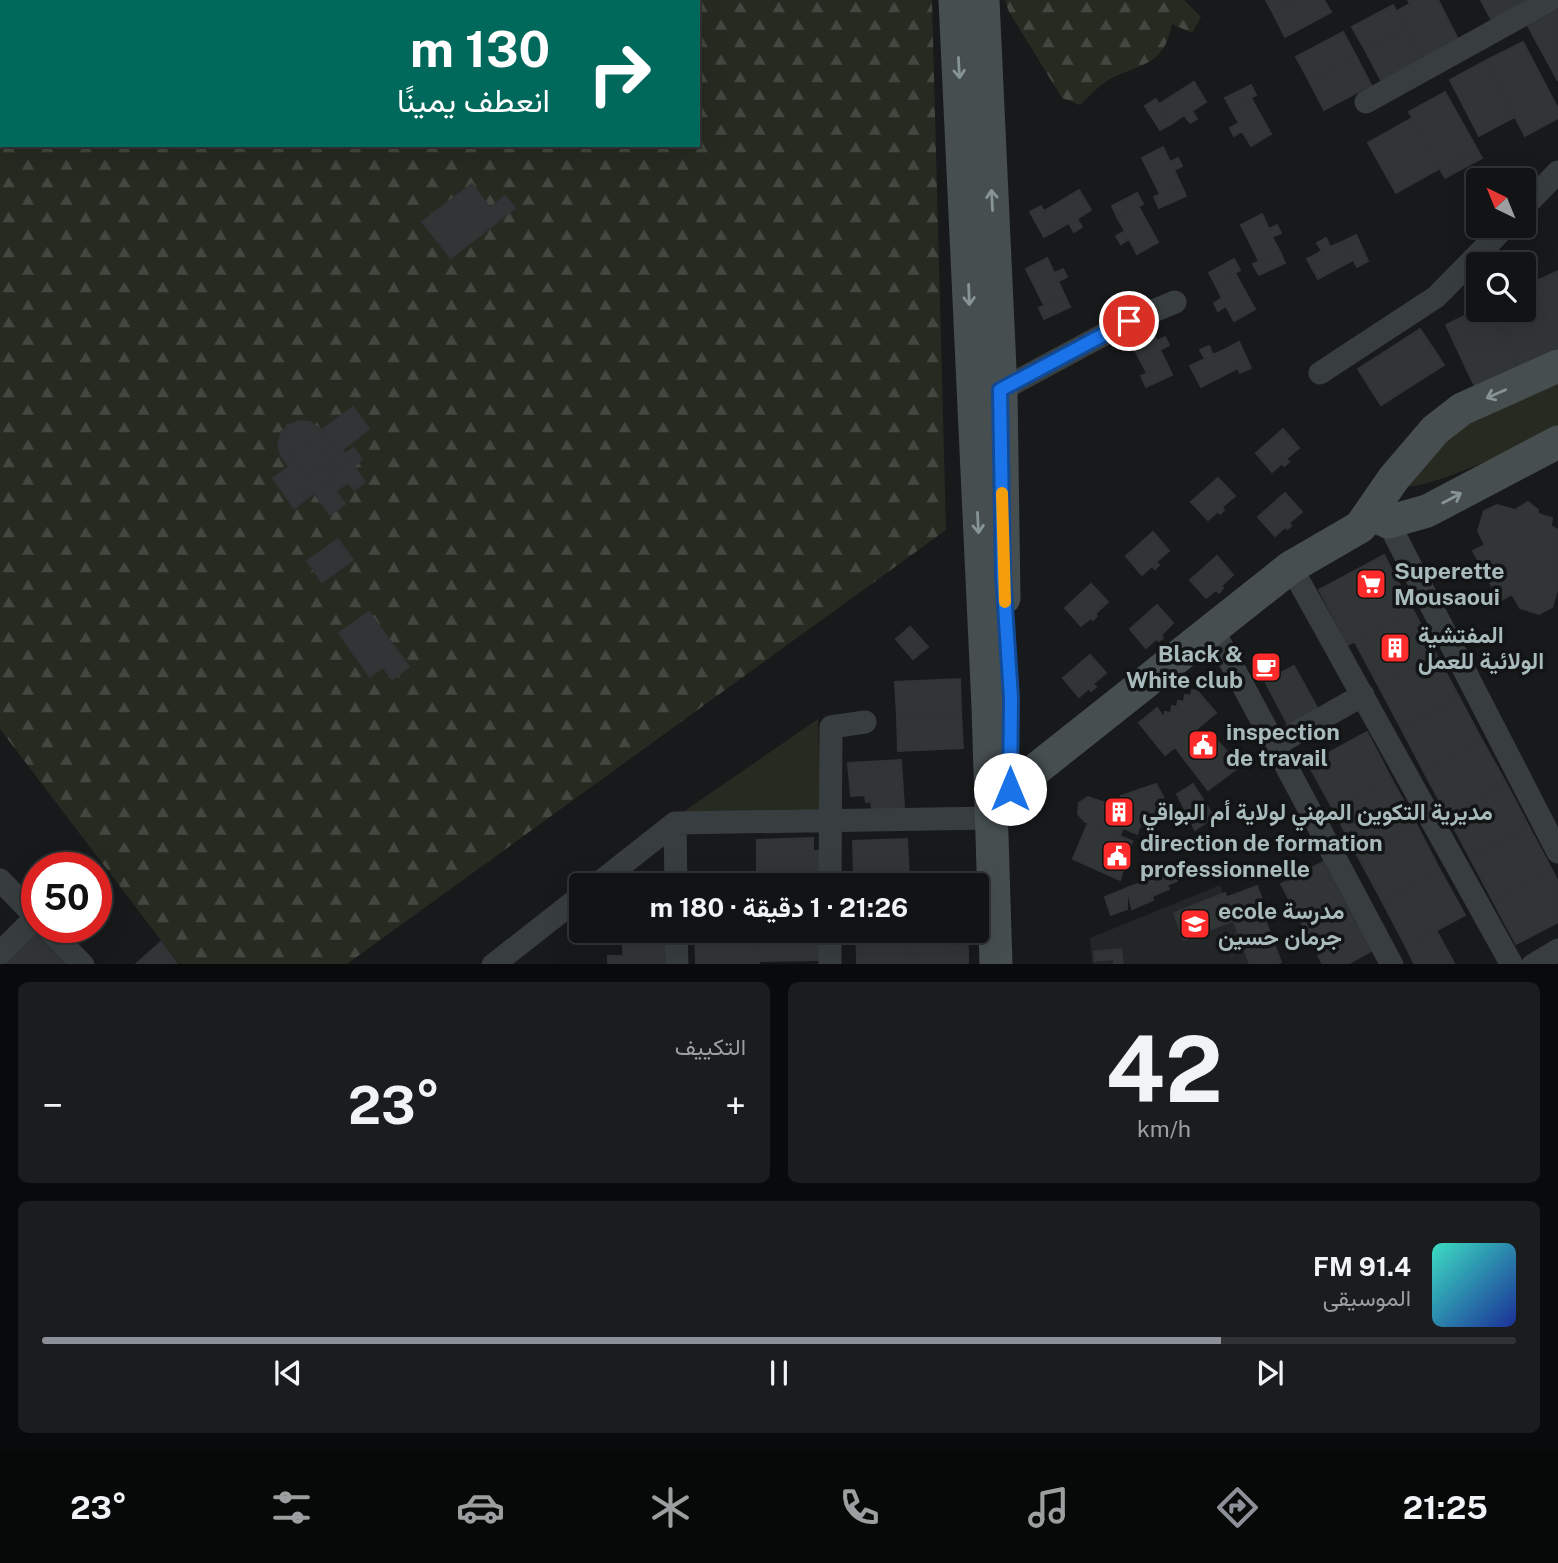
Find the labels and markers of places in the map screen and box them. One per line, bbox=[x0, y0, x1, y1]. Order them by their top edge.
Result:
pin bbox=[1099, 291, 1159, 351]
place label: Superette Mousaoui bbox=[1394, 557, 1504, 610]
supermarket icon: Superette Mousaoui bbox=[1354, 567, 1388, 601]
place label: المفتشية الولائية للعمل bbox=[1418, 621, 1544, 676]
building icon: المفتشية الولائية للعمل bbox=[1378, 631, 1412, 665]
place label: Black & White club bbox=[1126, 640, 1243, 693]
cafe icon: Black & White club bbox=[1249, 650, 1283, 684]
place label: inspection de travail bbox=[1226, 718, 1340, 771]
public building icon: inspection de travail bbox=[1186, 728, 1220, 762]
building icon: مديرية التكوين المهني لولاية أم البواقي bbox=[1102, 795, 1136, 829]
place label: مديرية التكوين المهني لولاية أم البواقي bbox=[1142, 798, 1493, 832]
place label: direction de formation professionnelle bbox=[1140, 829, 1383, 882]
public building icon: direction de formation professionnelle bbox=[1100, 839, 1134, 873]
place label: ecole مدرسة جرمان حسين bbox=[1218, 897, 1344, 952]
school or university icon: ecole مدرسة جرمان حسين bbox=[1178, 907, 1212, 941]

